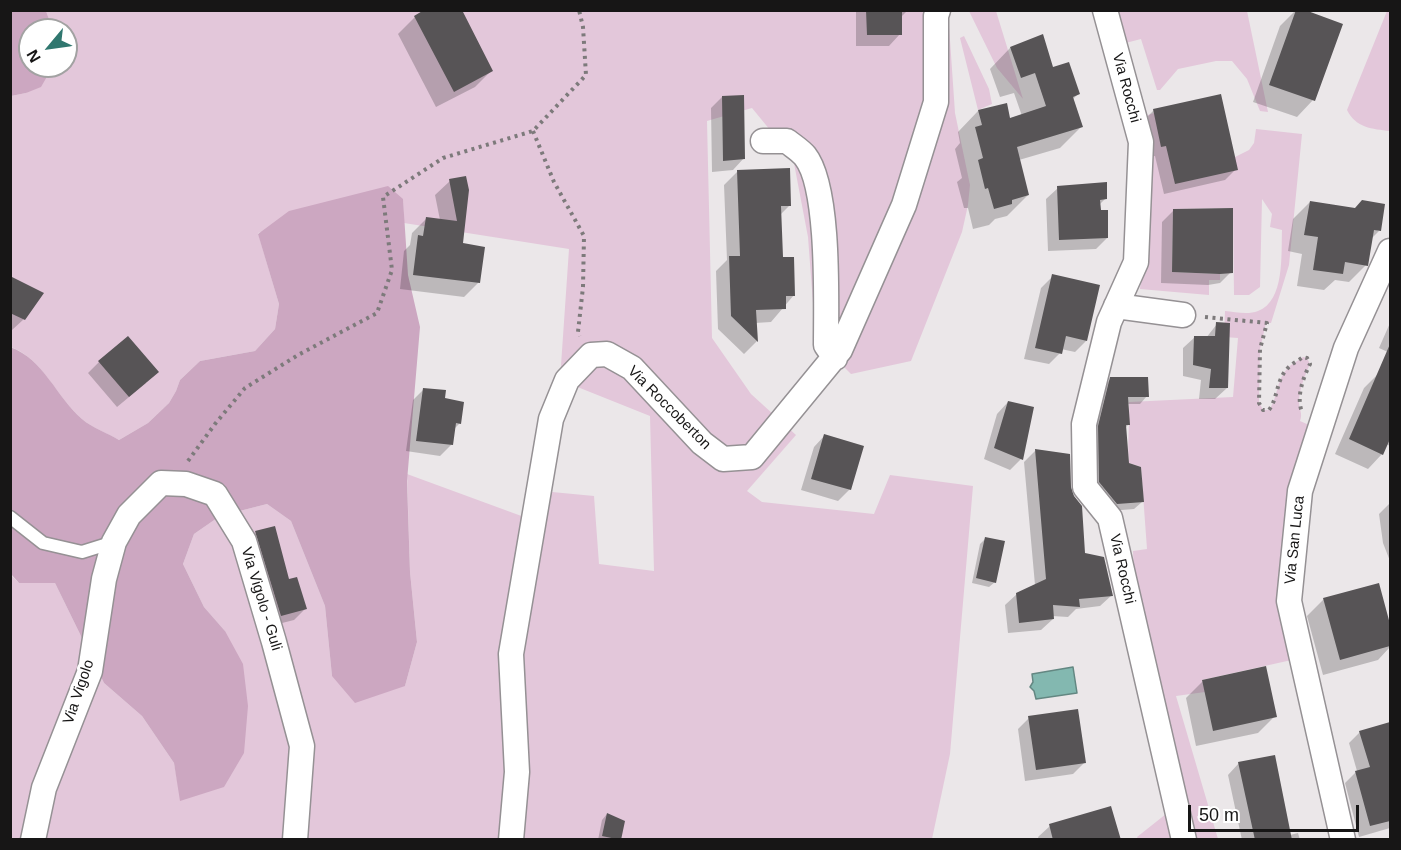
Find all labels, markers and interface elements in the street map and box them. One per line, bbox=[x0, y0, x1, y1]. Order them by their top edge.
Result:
north arrow bbox=[18, 18, 78, 78]
text: N bbox=[23, 47, 44, 65]
street label: Via Rocchi bbox=[1108, 51, 1144, 125]
street label: Via Roccoberton bbox=[624, 363, 714, 453]
street label: Via San Luca bbox=[1281, 495, 1309, 585]
street label: Via Rocchi bbox=[1105, 532, 1139, 606]
street label: Via Vigolo - Guli bbox=[237, 545, 285, 653]
street label: Via Vigolo bbox=[60, 657, 98, 727]
scale bar bbox=[1191, 793, 1362, 831]
text: 50 m bbox=[1199, 805, 1239, 825]

